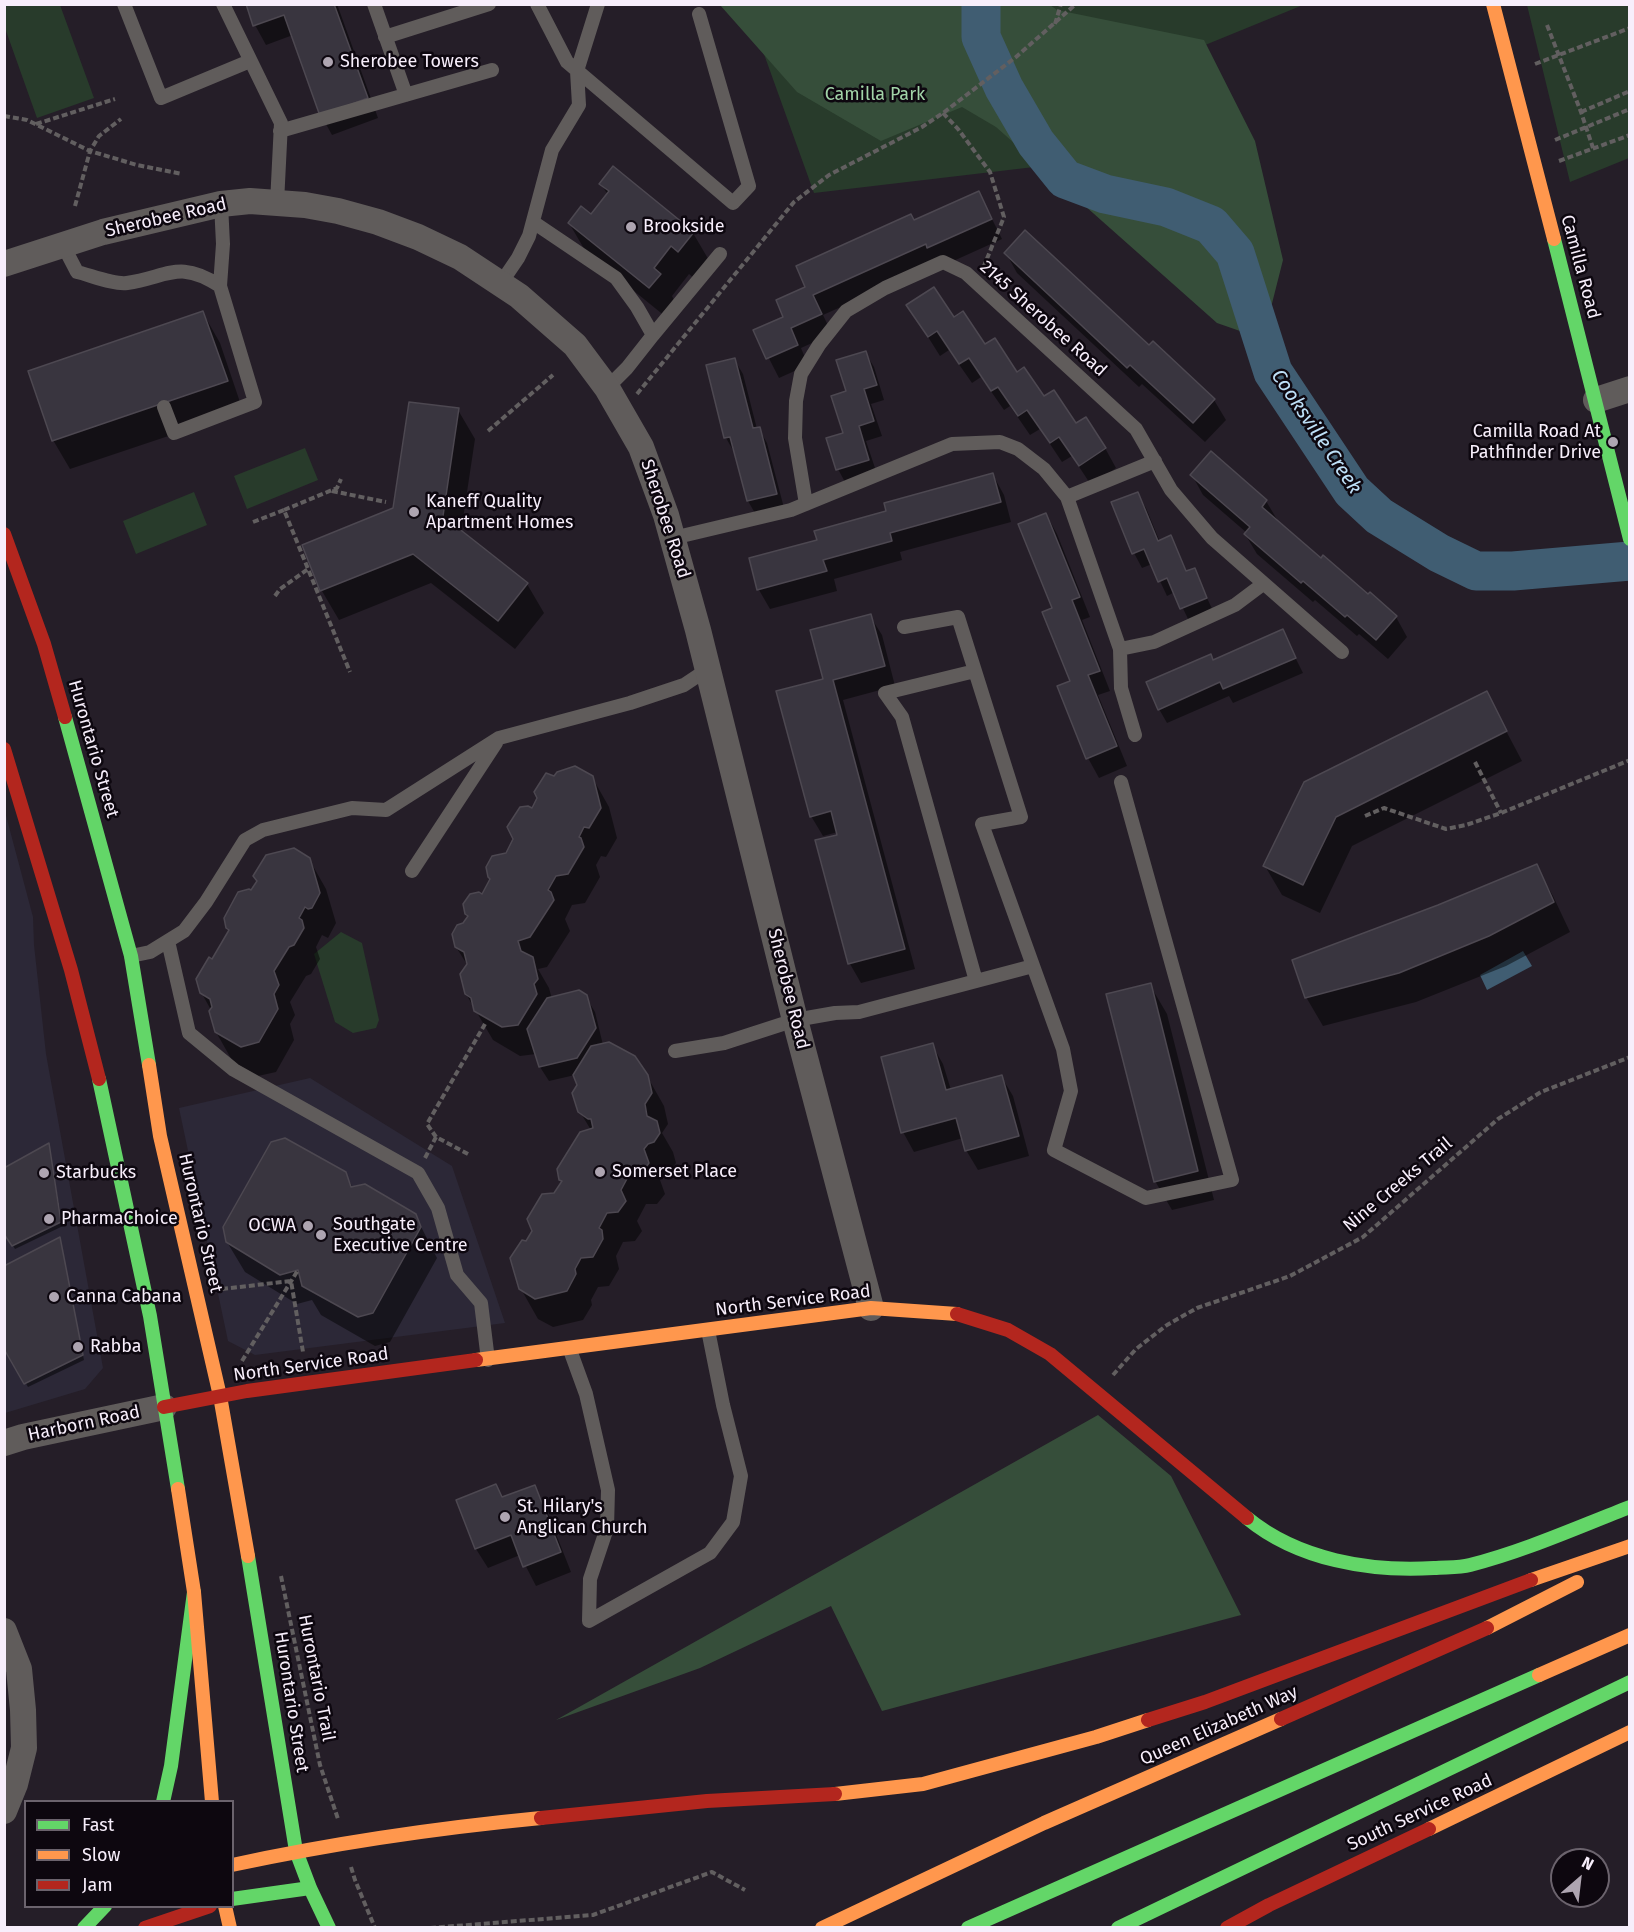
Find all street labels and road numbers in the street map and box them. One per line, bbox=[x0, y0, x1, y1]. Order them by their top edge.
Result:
street label: Sherobee Road bbox=[103, 194, 229, 242]
street label: Camilla Road bbox=[1556, 213, 1604, 321]
street label: 2145 Sherobee Road bbox=[975, 256, 1111, 382]
street label: Sherobee Road bbox=[636, 457, 694, 581]
street label: Hurontario Street bbox=[63, 678, 123, 820]
street label: Sherobee Road bbox=[763, 926, 813, 1052]
street label: Nine Creeks Trail bbox=[1339, 1133, 1457, 1237]
street label: Hurontario Street bbox=[173, 1151, 227, 1295]
street label: North Service Road bbox=[714, 1281, 872, 1321]
street label: North Service Road bbox=[232, 1343, 390, 1387]
street label: Harborn Road bbox=[26, 1402, 142, 1446]
street label: Hurontario Trail bbox=[293, 1613, 339, 1743]
street label: Hurontario Street bbox=[269, 1630, 313, 1774]
street label: Queen Elizabeth Way bbox=[1137, 1682, 1301, 1770]
street label: South Service Road bbox=[1344, 1770, 1496, 1856]

